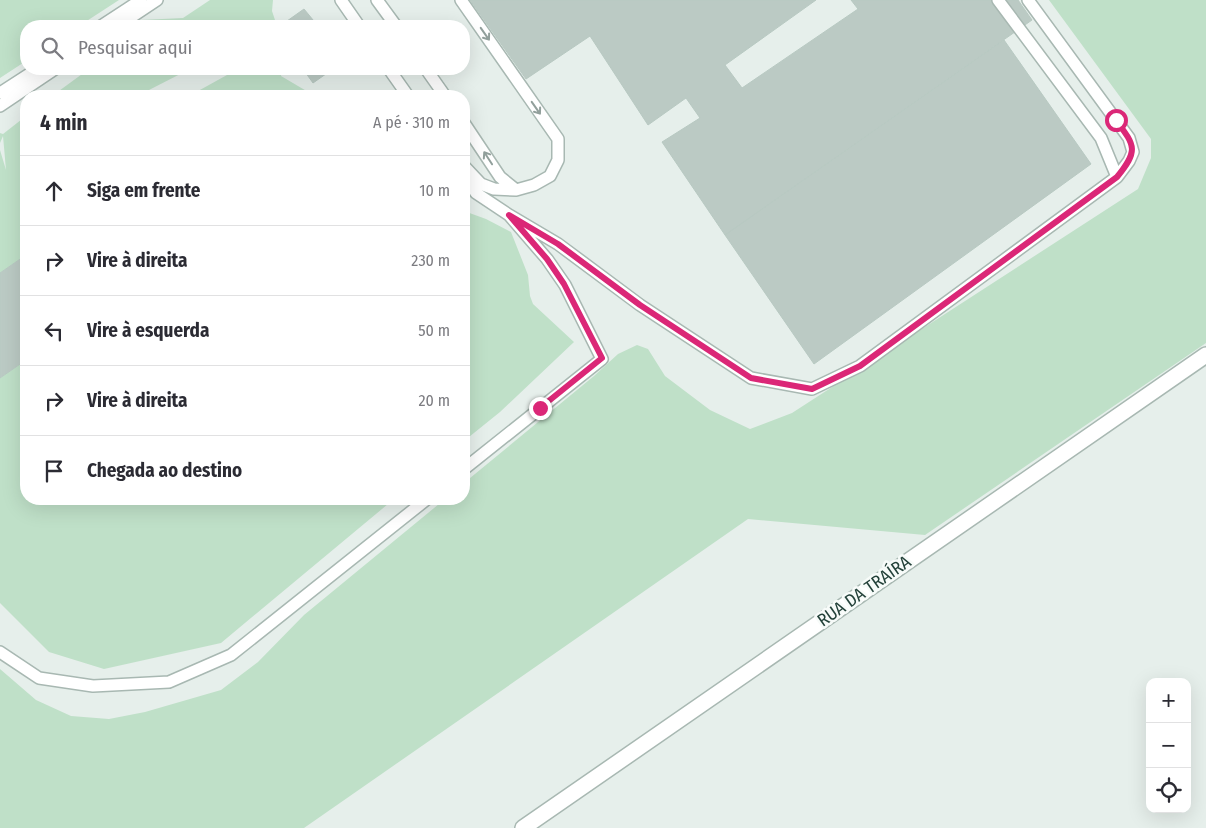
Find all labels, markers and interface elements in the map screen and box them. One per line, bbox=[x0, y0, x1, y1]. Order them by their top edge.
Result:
search box bbox=[20, 20, 470, 75]
one-way arrow bbox=[480, 27, 490, 41]
icon: search bbox=[38, 34, 66, 62]
text: Pesquisar aqui bbox=[78, 36, 192, 59]
one-way arrow bbox=[531, 101, 541, 115]
route start bbox=[1105, 109, 1128, 132]
text: 4 min bbox=[40, 110, 88, 136]
text: A pé · 310 m bbox=[373, 113, 450, 132]
one-way arrow bbox=[483, 151, 493, 165]
icon: ahead bbox=[40, 177, 68, 205]
text: Siga em frente bbox=[87, 179, 201, 202]
text: 10 m bbox=[419, 181, 450, 200]
icon: right bbox=[40, 247, 68, 275]
text: Vire à direita bbox=[87, 249, 188, 272]
text: 230 m bbox=[411, 251, 450, 270]
icon: left bbox=[40, 317, 68, 345]
text: Vire à esquerda bbox=[87, 319, 209, 342]
text: 50 m bbox=[418, 321, 450, 340]
icon: right bbox=[40, 387, 68, 415]
text: Vire à direita bbox=[87, 389, 188, 412]
text: 20 m bbox=[419, 391, 450, 410]
route end bbox=[529, 397, 552, 420]
icon: arrive bbox=[40, 457, 68, 485]
text: Chegada ao destino bbox=[87, 459, 242, 482]
street label: RUA DA TRAÍRA bbox=[812, 550, 916, 631]
map controls bbox=[1146, 678, 1191, 813]
button: + bbox=[1146, 678, 1191, 723]
button: − bbox=[1146, 723, 1191, 768]
button: locate bbox=[1146, 768, 1191, 813]

